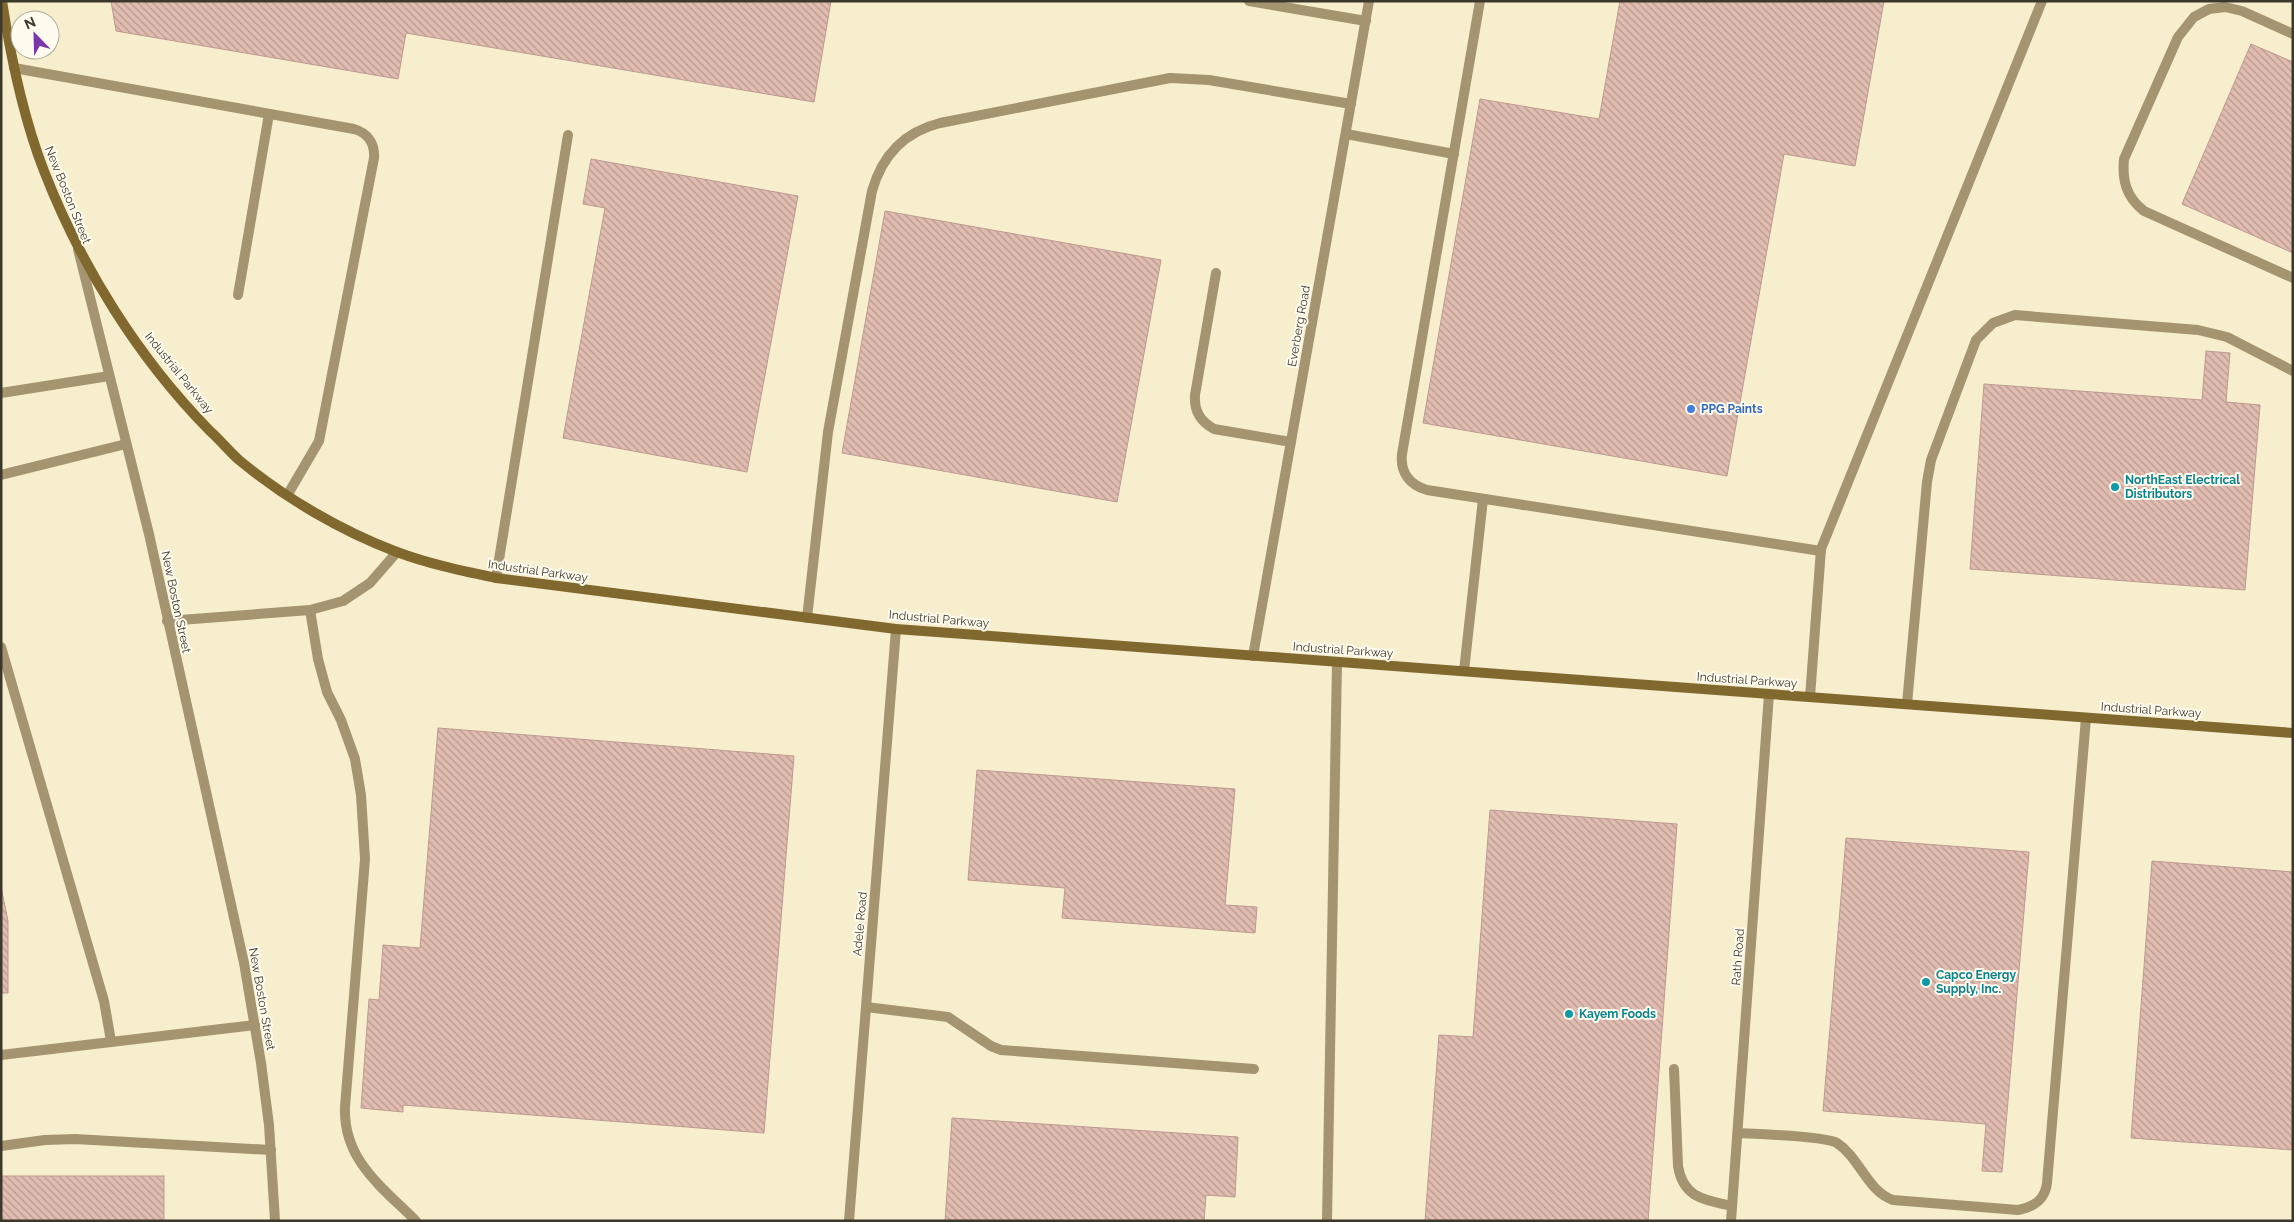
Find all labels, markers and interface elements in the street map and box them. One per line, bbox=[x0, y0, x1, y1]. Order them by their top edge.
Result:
north arrow bbox=[10, 10, 60, 60]
text: N bbox=[22, 14, 38, 32]
street label: New Boston Street bbox=[42, 144, 94, 246]
street label: Everberg Road bbox=[1285, 284, 1313, 368]
street label: Industrial Parkway bbox=[142, 329, 216, 417]
place label: PPG Paints bbox=[1701, 402, 1763, 416]
marker: PPG Paints bbox=[1685, 403, 1697, 415]
place label: NorthEast Electrical Distributors bbox=[2125, 473, 2240, 501]
marker: NorthEast Electrical Distributors bbox=[2109, 481, 2121, 493]
street label: New Boston Street bbox=[158, 550, 194, 654]
street label: Industrial Parkway bbox=[487, 557, 589, 585]
street label: Industrial Parkway bbox=[888, 608, 990, 630]
street label: Industrial Parkway bbox=[1292, 640, 1394, 661]
street label: Industrial Parkway bbox=[1696, 670, 1798, 691]
street label: Industrial Parkway bbox=[2100, 700, 2202, 721]
street label: Adele Road bbox=[850, 891, 870, 957]
street label: Rath Road bbox=[1729, 928, 1747, 986]
street label: New Boston Street bbox=[246, 947, 278, 1051]
place label: Capco Energy Supply, Inc. bbox=[1936, 968, 2016, 996]
marker: Capco Energy Supply, Inc. bbox=[1920, 976, 1932, 988]
place label: Kayem Foods bbox=[1579, 1007, 1656, 1021]
marker: Kayem Foods bbox=[1563, 1008, 1575, 1020]

